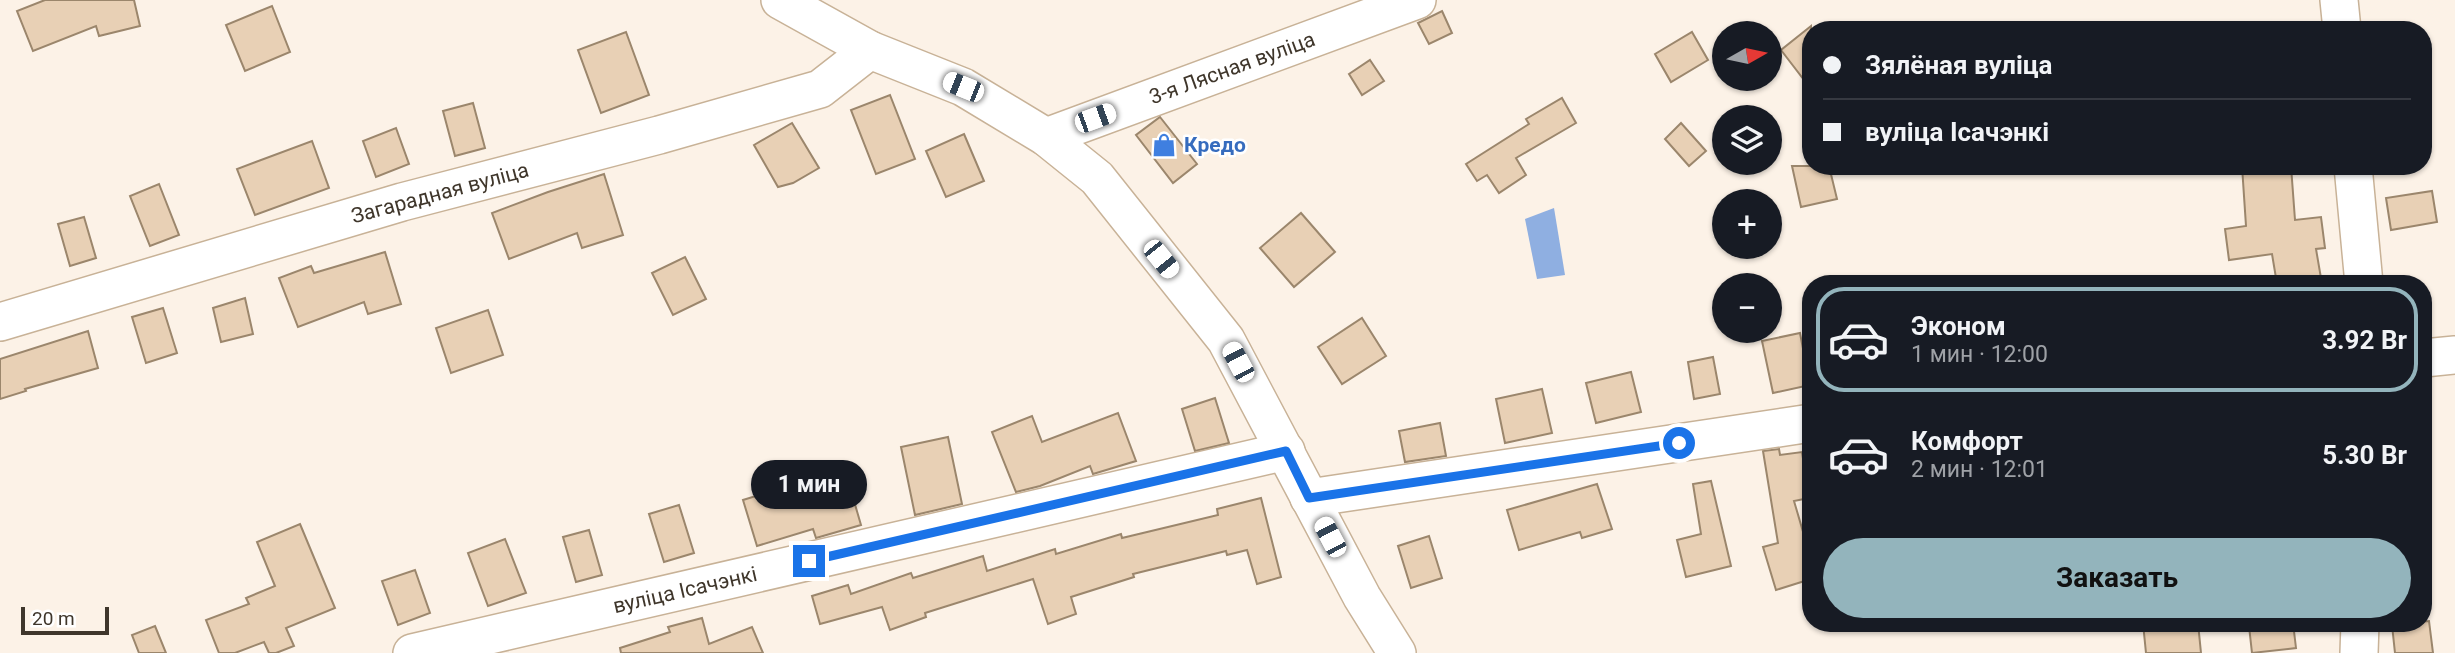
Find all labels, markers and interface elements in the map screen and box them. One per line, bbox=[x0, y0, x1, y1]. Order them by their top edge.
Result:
north arrow bbox=[1712, 21, 1782, 91]
map controls bbox=[1712, 21, 1782, 343]
street label: 3-я Лясная вуліца bbox=[1146, 27, 1318, 109]
text: Зялёная вуліца bbox=[1865, 50, 2053, 80]
car bbox=[940, 69, 987, 105]
car bbox=[1072, 101, 1119, 135]
button: layers bbox=[1712, 105, 1782, 175]
text: вуліца Ісачэнкі bbox=[1865, 117, 2049, 147]
shop icon: Кредо bbox=[1150, 131, 1178, 159]
place label: Кредо bbox=[1184, 133, 1246, 157]
street label: Загарадная вуліца bbox=[349, 158, 531, 228]
button: + bbox=[1712, 189, 1782, 259]
car bbox=[1140, 236, 1183, 282]
button: − bbox=[1712, 273, 1782, 343]
icon: car bbox=[1827, 308, 1890, 371]
text: Эконом bbox=[1911, 311, 2006, 341]
text: 3.92 Br bbox=[2322, 325, 2407, 355]
car bbox=[1219, 339, 1258, 385]
text: 1 мин · 12:00 bbox=[1911, 341, 2048, 368]
icon: car bbox=[1827, 423, 1890, 486]
text: Комфорт bbox=[1911, 426, 2023, 456]
route start bbox=[1663, 427, 1695, 459]
text: 5.30 Br bbox=[2322, 440, 2407, 470]
text: 2 мин · 12:01 bbox=[1911, 456, 2048, 483]
callout: 1 мин bbox=[751, 460, 867, 508]
text: 1 мин bbox=[778, 471, 840, 498]
car bbox=[1311, 514, 1350, 560]
button: Заказать bbox=[1823, 538, 2411, 618]
route end bbox=[793, 545, 825, 577]
street label: вуліца Ісачэнкі bbox=[611, 562, 759, 618]
scale bar bbox=[21, 604, 108, 636]
text: 20 m bbox=[32, 607, 75, 630]

